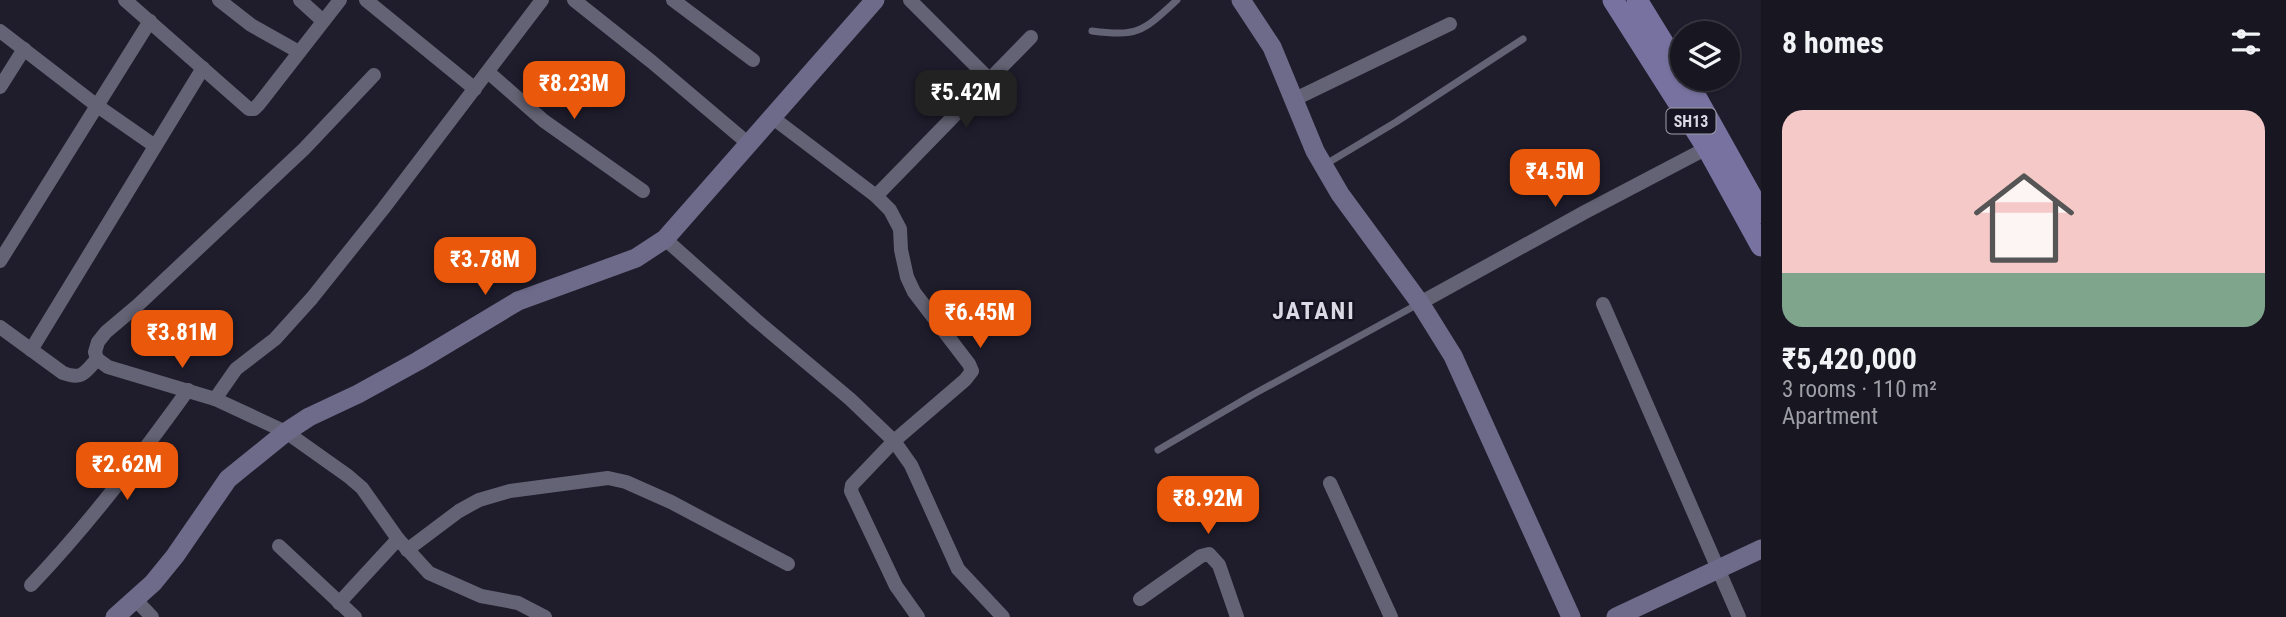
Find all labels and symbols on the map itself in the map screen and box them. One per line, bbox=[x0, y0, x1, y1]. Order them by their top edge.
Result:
pin: ₹8.23M bbox=[517, 61, 631, 121]
pin: ₹5.42M bbox=[909, 71, 1023, 130]
road number: SH13 bbox=[1666, 108, 1716, 134]
pin: ₹4.5M bbox=[1506, 150, 1604, 209]
pin: ₹3.78M bbox=[428, 238, 542, 297]
pin: ₹6.45M bbox=[923, 290, 1037, 350]
district label: JATANI bbox=[1272, 297, 1356, 325]
pin: ₹3.81M bbox=[125, 310, 239, 370]
pin: ₹2.62M bbox=[70, 442, 184, 502]
pin: ₹8.92M bbox=[1151, 476, 1265, 536]

